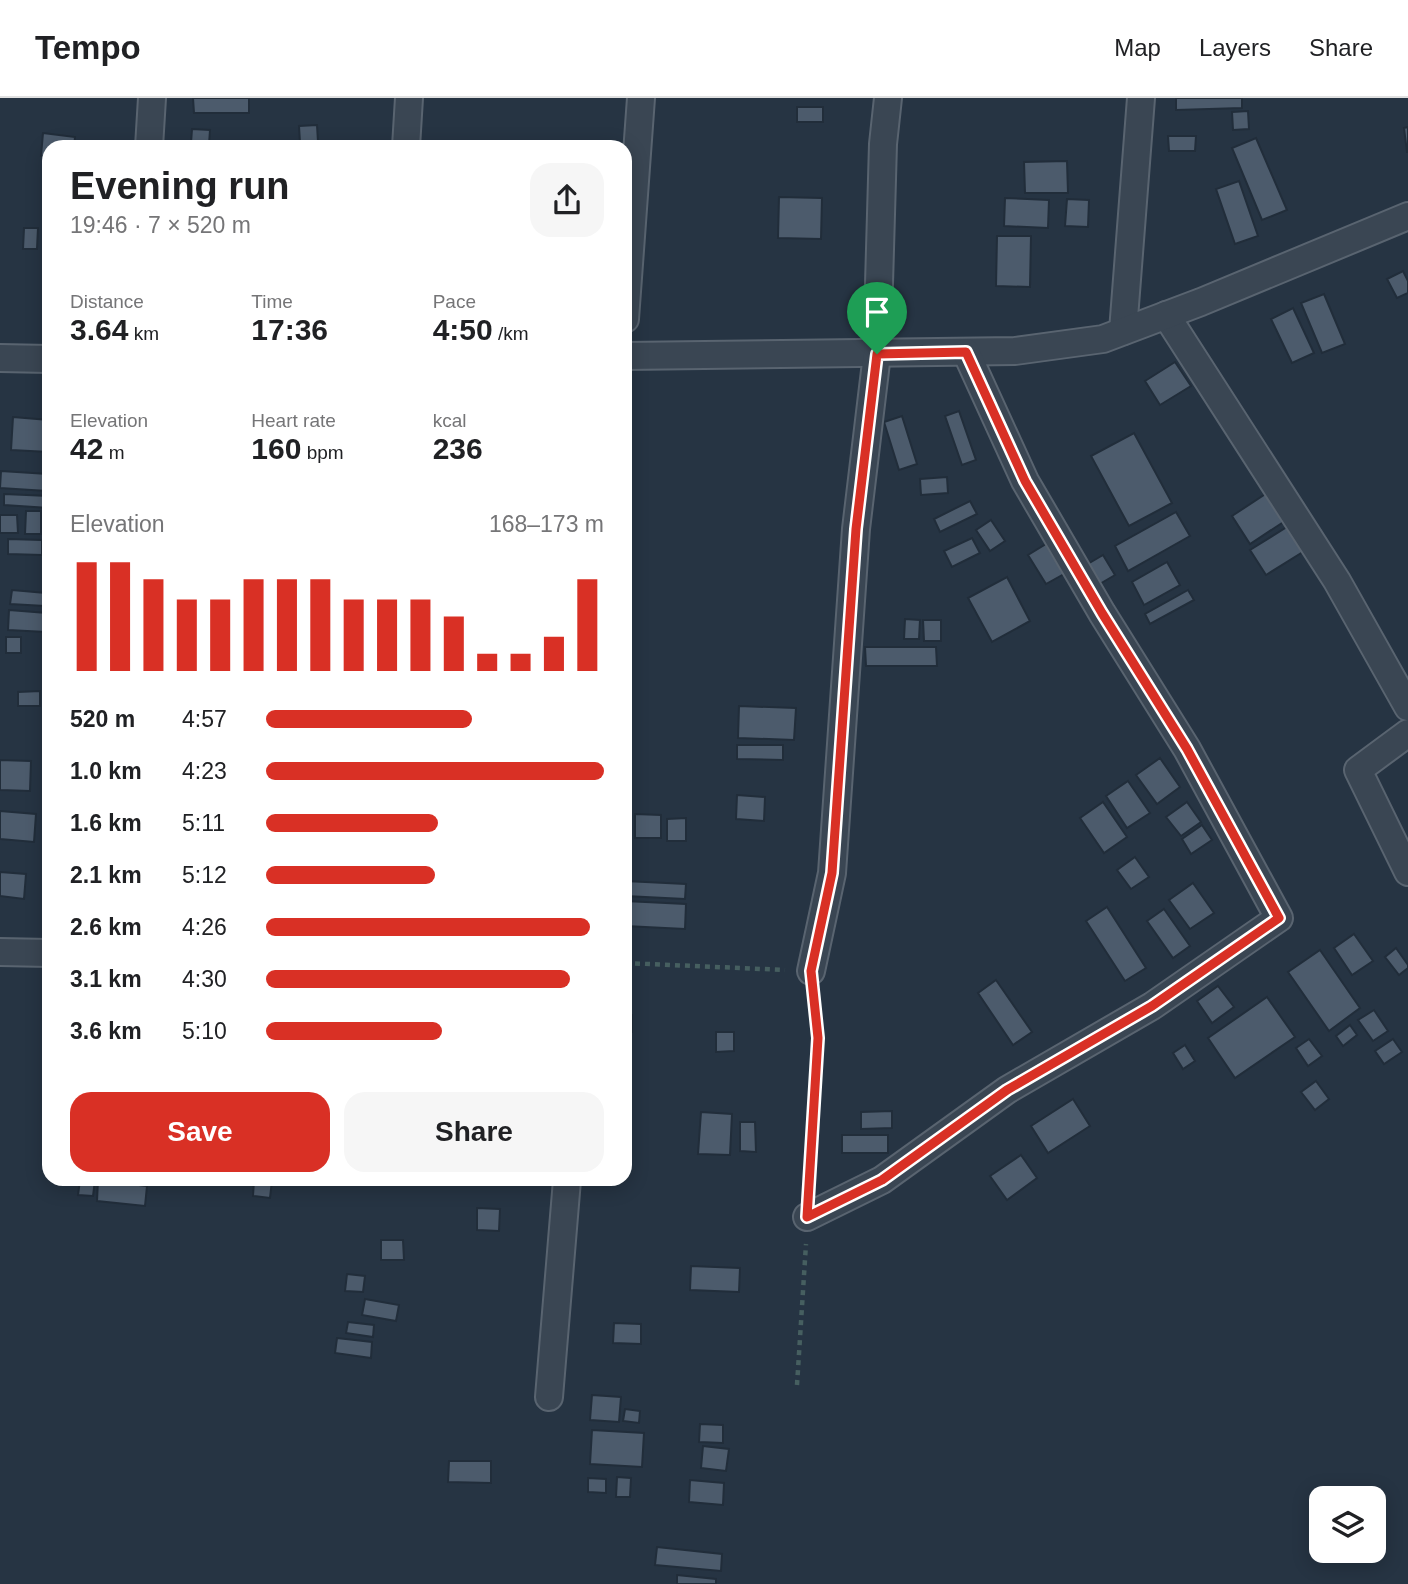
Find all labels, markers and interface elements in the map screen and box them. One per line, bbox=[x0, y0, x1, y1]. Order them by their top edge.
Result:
text: Tempo bbox=[35, 29, 141, 66]
text: Map bbox=[1114, 34, 1161, 61]
text: Layers bbox=[1199, 34, 1271, 61]
text: Share bbox=[1309, 34, 1373, 61]
button: share bbox=[530, 163, 604, 237]
text: Evening run bbox=[70, 165, 290, 207]
text: 19:46 · 7 × 520 m bbox=[70, 212, 251, 238]
pin bbox=[847, 282, 907, 354]
text: Distance bbox=[70, 291, 144, 312]
text: Time bbox=[251, 291, 293, 312]
text: Pace bbox=[433, 291, 476, 312]
icon: arrive bbox=[858, 293, 896, 331]
text: 3.64 bbox=[70, 313, 128, 346]
text: 17:36 bbox=[251, 313, 328, 346]
text: 4:50 bbox=[433, 313, 493, 346]
text: km bbox=[128, 323, 159, 344]
text: /km bbox=[493, 323, 529, 344]
text: Elevation bbox=[70, 410, 148, 431]
text: Heart rate bbox=[251, 410, 336, 431]
text: kcal bbox=[433, 410, 466, 431]
text: 42 bbox=[70, 432, 103, 465]
text: 160 bbox=[251, 432, 301, 465]
text: 236 bbox=[433, 432, 483, 465]
text: m bbox=[103, 442, 124, 463]
text: bpm bbox=[301, 442, 344, 463]
text: Elevation bbox=[70, 511, 165, 537]
text: 168–173 m bbox=[489, 511, 604, 537]
text: 520 m bbox=[70, 706, 135, 732]
text: 4:57 bbox=[182, 706, 227, 732]
text: 1.0 km bbox=[70, 758, 142, 784]
text: 4:23 bbox=[182, 758, 227, 784]
text: 1.6 km bbox=[70, 810, 142, 836]
text: 5:11 bbox=[182, 810, 225, 836]
text: 2.1 km bbox=[70, 862, 142, 888]
text: 5:12 bbox=[182, 862, 227, 888]
text: 2.6 km bbox=[70, 914, 142, 940]
text: 4:26 bbox=[182, 914, 227, 940]
text: 3.1 km bbox=[70, 966, 142, 992]
text: 4:30 bbox=[182, 966, 227, 992]
text: 3.6 km bbox=[70, 1018, 142, 1044]
text: 5:10 bbox=[182, 1018, 227, 1044]
button: Save bbox=[70, 1092, 330, 1172]
button: Share bbox=[344, 1092, 604, 1172]
map controls bbox=[1309, 1486, 1386, 1563]
button: layers bbox=[1309, 1486, 1386, 1563]

